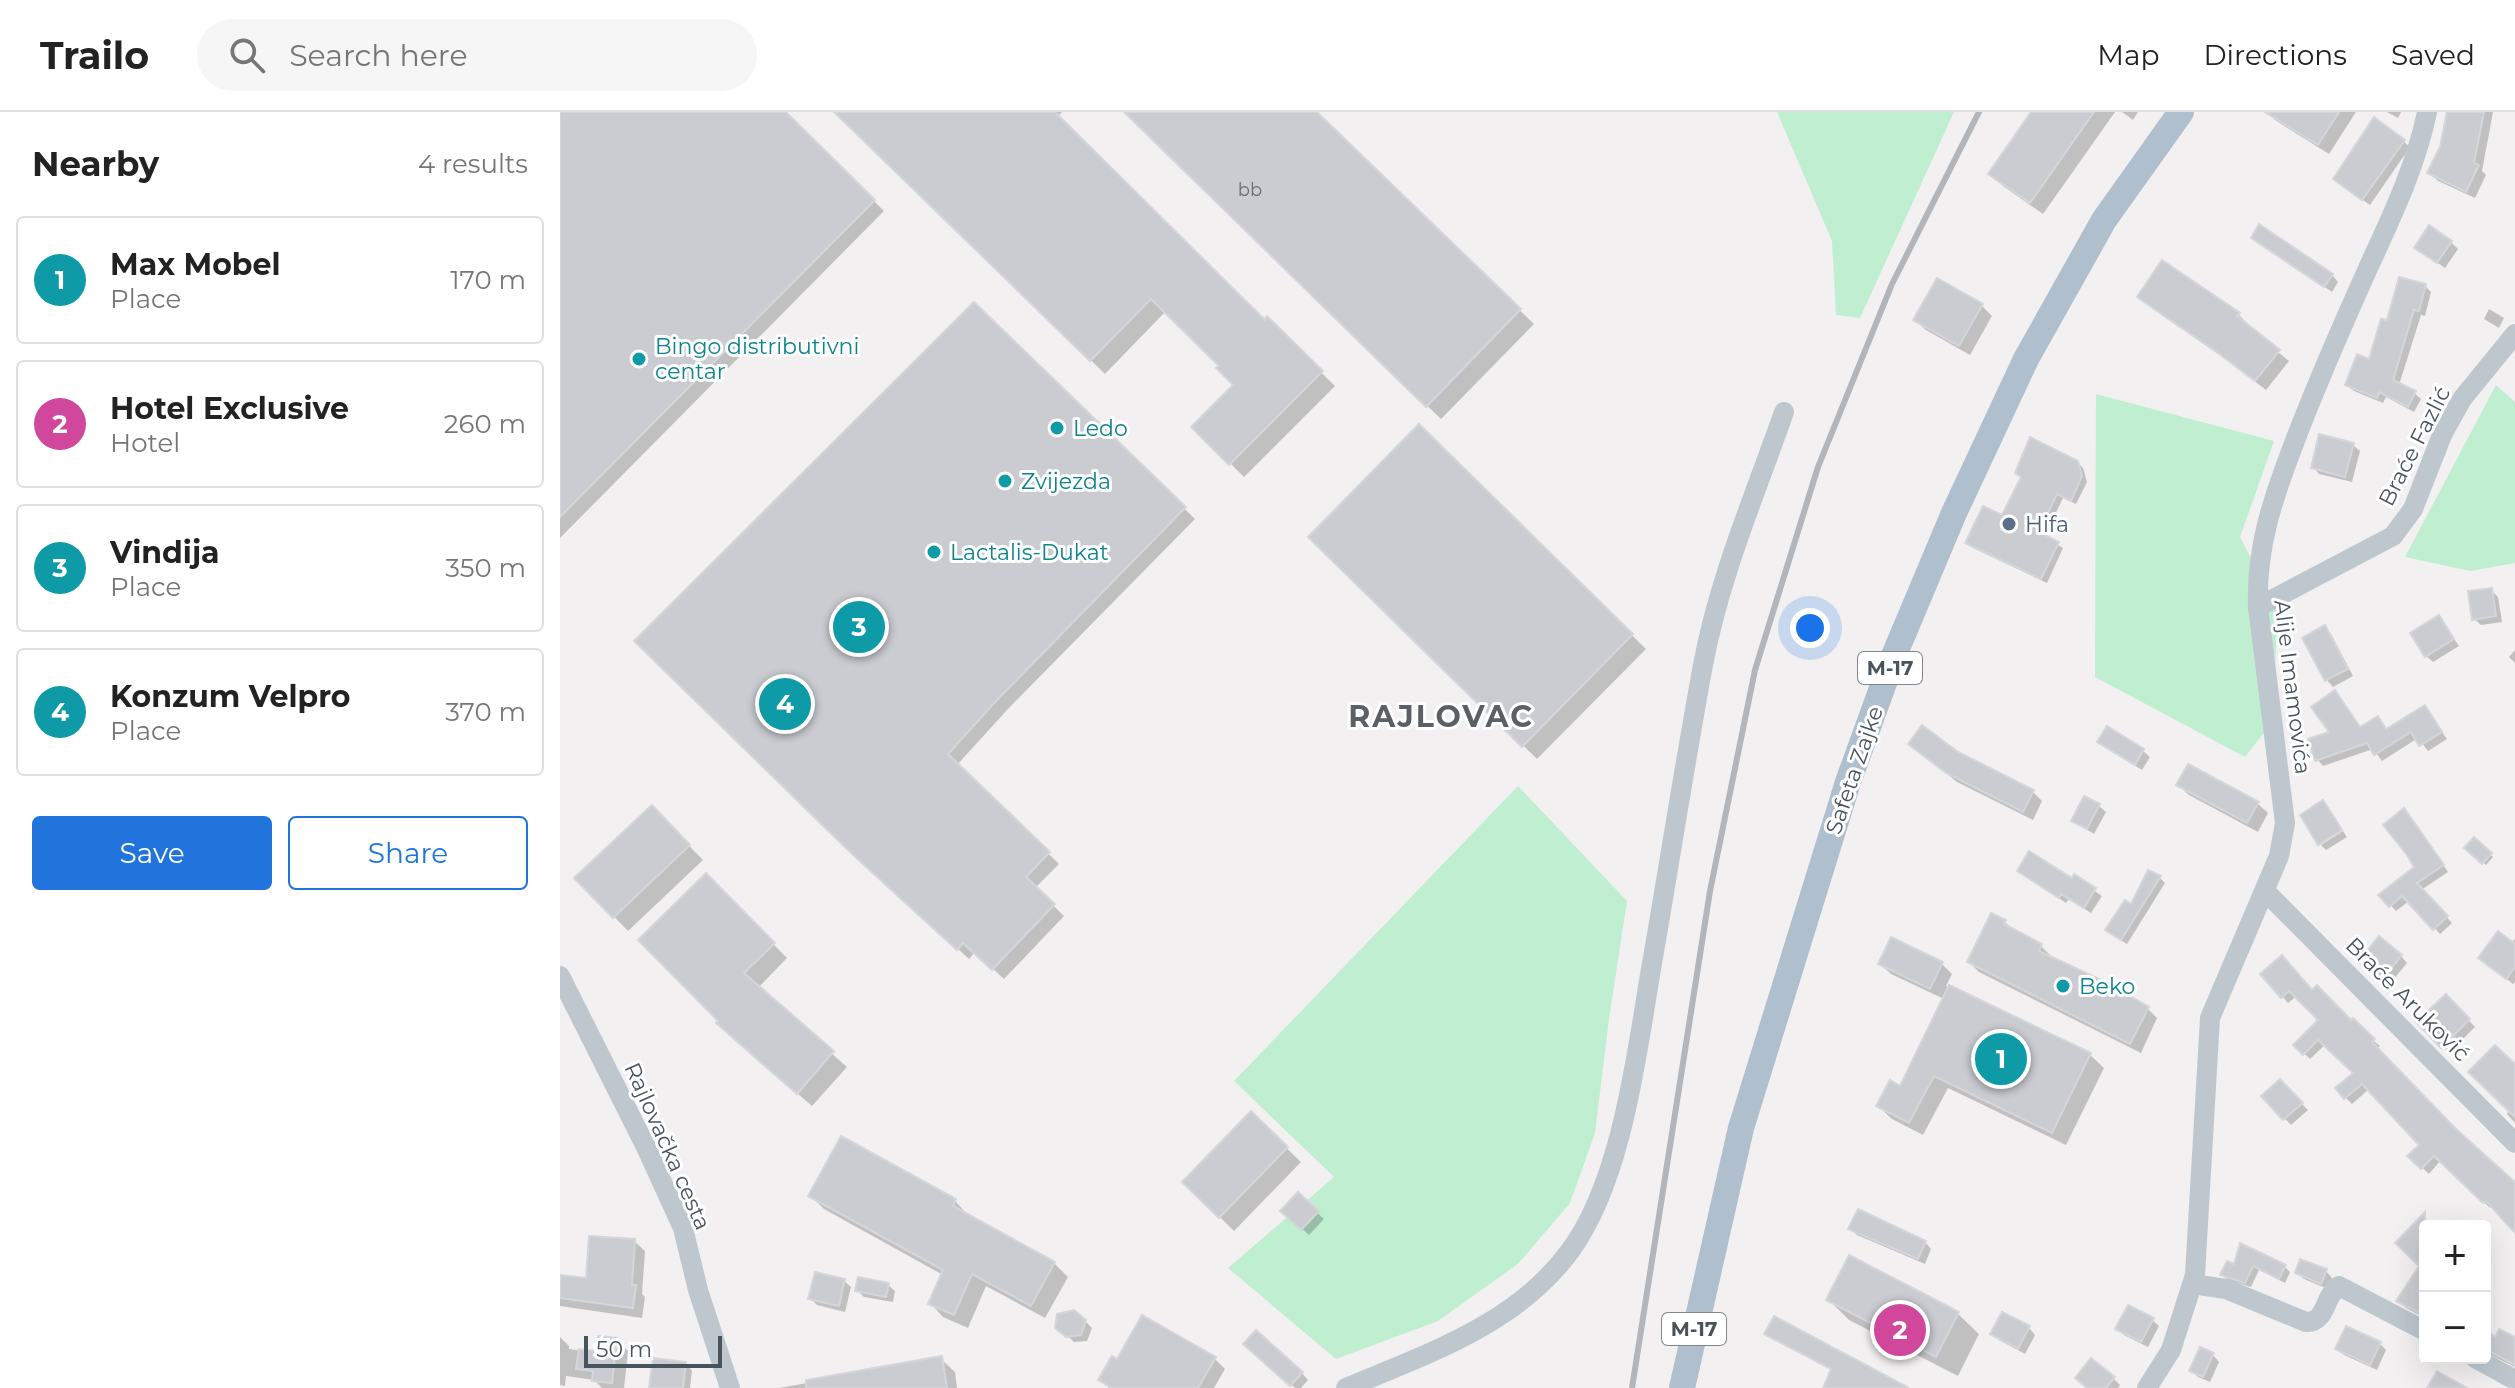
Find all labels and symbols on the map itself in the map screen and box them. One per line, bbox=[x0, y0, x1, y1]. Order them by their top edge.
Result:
house number: bb bbox=[1238, 179, 1262, 201]
place label: Bingo distributivni centar bbox=[655, 333, 859, 385]
marker: Bingo distributivni centar bbox=[630, 350, 648, 368]
street label: Braće Fazlić bbox=[2373, 382, 2456, 511]
place label: Ledo bbox=[1073, 415, 1128, 442]
marker: Ledo bbox=[1048, 419, 1066, 437]
place label: Zvijezda bbox=[1021, 468, 1111, 495]
marker: Zvijezda bbox=[996, 472, 1014, 490]
place label: Hifa bbox=[2025, 511, 2069, 538]
marker: Hifa bbox=[2000, 515, 2018, 533]
place label: Lactalis-Dukat bbox=[950, 539, 1109, 566]
marker: Lactalis-Dukat bbox=[925, 543, 943, 561]
pin: 3 bbox=[833, 597, 885, 657]
street label: Alije Imamovića bbox=[2268, 598, 2317, 776]
your location bbox=[1790, 608, 1830, 648]
road number: M-17 bbox=[1858, 652, 1922, 684]
pin: 4 bbox=[759, 674, 811, 734]
district label: RAJLOVAC bbox=[1348, 698, 1534, 735]
street label: Safeta Zajke bbox=[1820, 703, 1889, 838]
street label: Braće Aruković bbox=[2340, 932, 2475, 1067]
place label: Beko bbox=[2079, 973, 2135, 1000]
marker: Beko bbox=[2054, 977, 2072, 995]
pin: 1 bbox=[1975, 1029, 2027, 1089]
street label: Rajlovačka cesta bbox=[619, 1058, 717, 1234]
pin: 2 bbox=[1874, 1300, 1926, 1360]
road number: M-17 bbox=[1662, 1313, 1726, 1345]
scale bar bbox=[584, 1332, 722, 1368]

